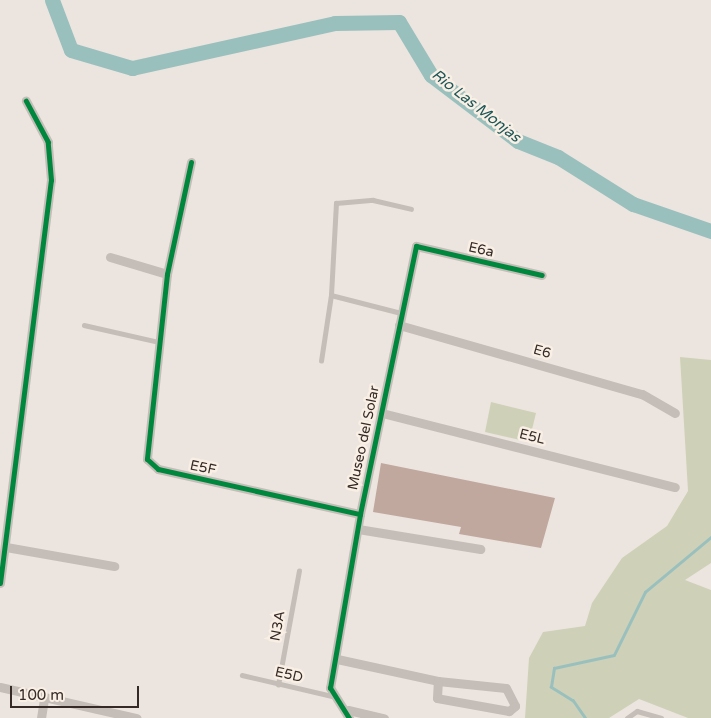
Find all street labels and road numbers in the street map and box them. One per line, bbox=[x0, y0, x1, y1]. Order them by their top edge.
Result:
street label: E6a bbox=[467, 239, 495, 261]
street label: E6 bbox=[531, 341, 553, 363]
street label: Museo del Solar bbox=[345, 384, 383, 492]
street label: E5L bbox=[517, 426, 547, 448]
street label: E5F bbox=[188, 457, 218, 479]
street label: N3A bbox=[267, 610, 289, 642]
street label: E5D bbox=[273, 664, 305, 686]

